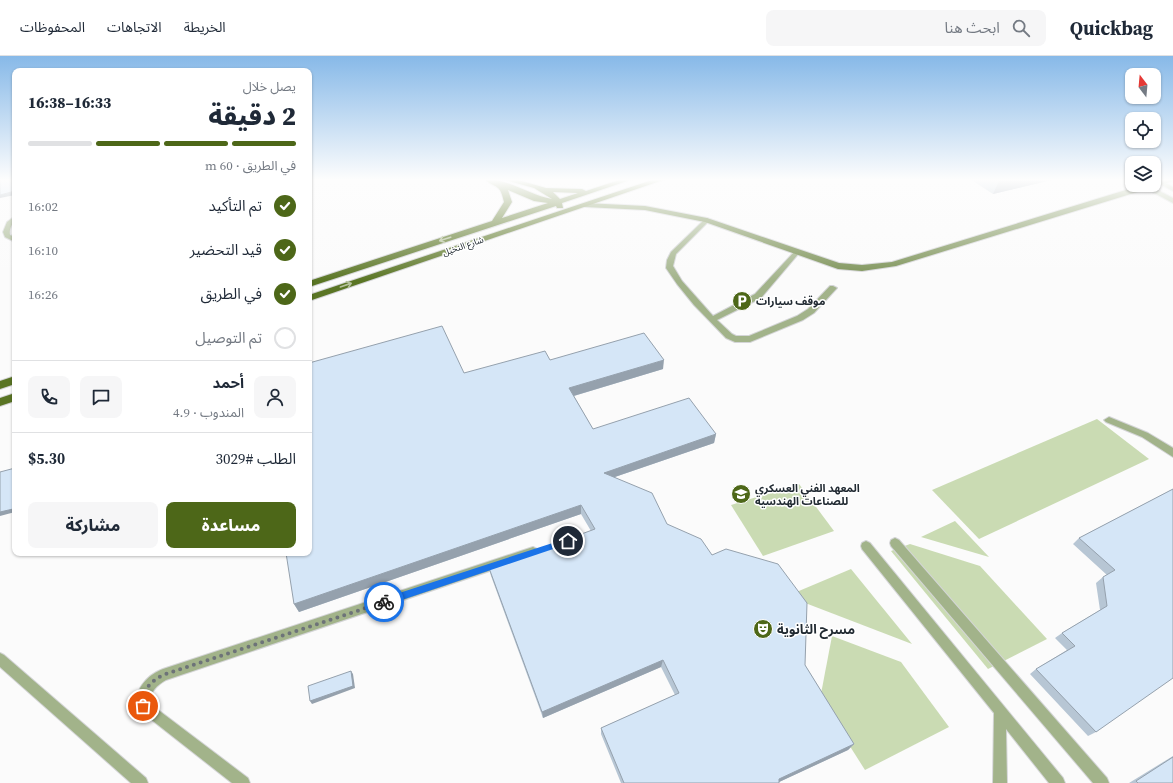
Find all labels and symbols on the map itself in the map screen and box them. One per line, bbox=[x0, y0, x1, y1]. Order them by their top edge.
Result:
north arrow bbox=[1125, 68, 1161, 104]
street label: شارع النخيل bbox=[441, 233, 486, 260]
one-way arrow bbox=[439, 236, 452, 243]
one-way arrow bbox=[339, 281, 352, 288]
parking icon: موقف سيارات bbox=[731, 290, 753, 312]
place label: موقف سيارات bbox=[756, 294, 825, 309]
place label: المعهد الفني العسكري للصناعات الهندسية bbox=[755, 481, 860, 509]
school or university icon: المعهد الفني العسكري للصناعات الهندسية bbox=[730, 483, 752, 505]
pin bbox=[551, 524, 585, 558]
courier bbox=[364, 582, 404, 622]
theatre icon: مسرح الثانوية bbox=[752, 618, 774, 640]
place label: مسرح الثانوية bbox=[777, 621, 855, 639]
pin bbox=[126, 689, 160, 723]

